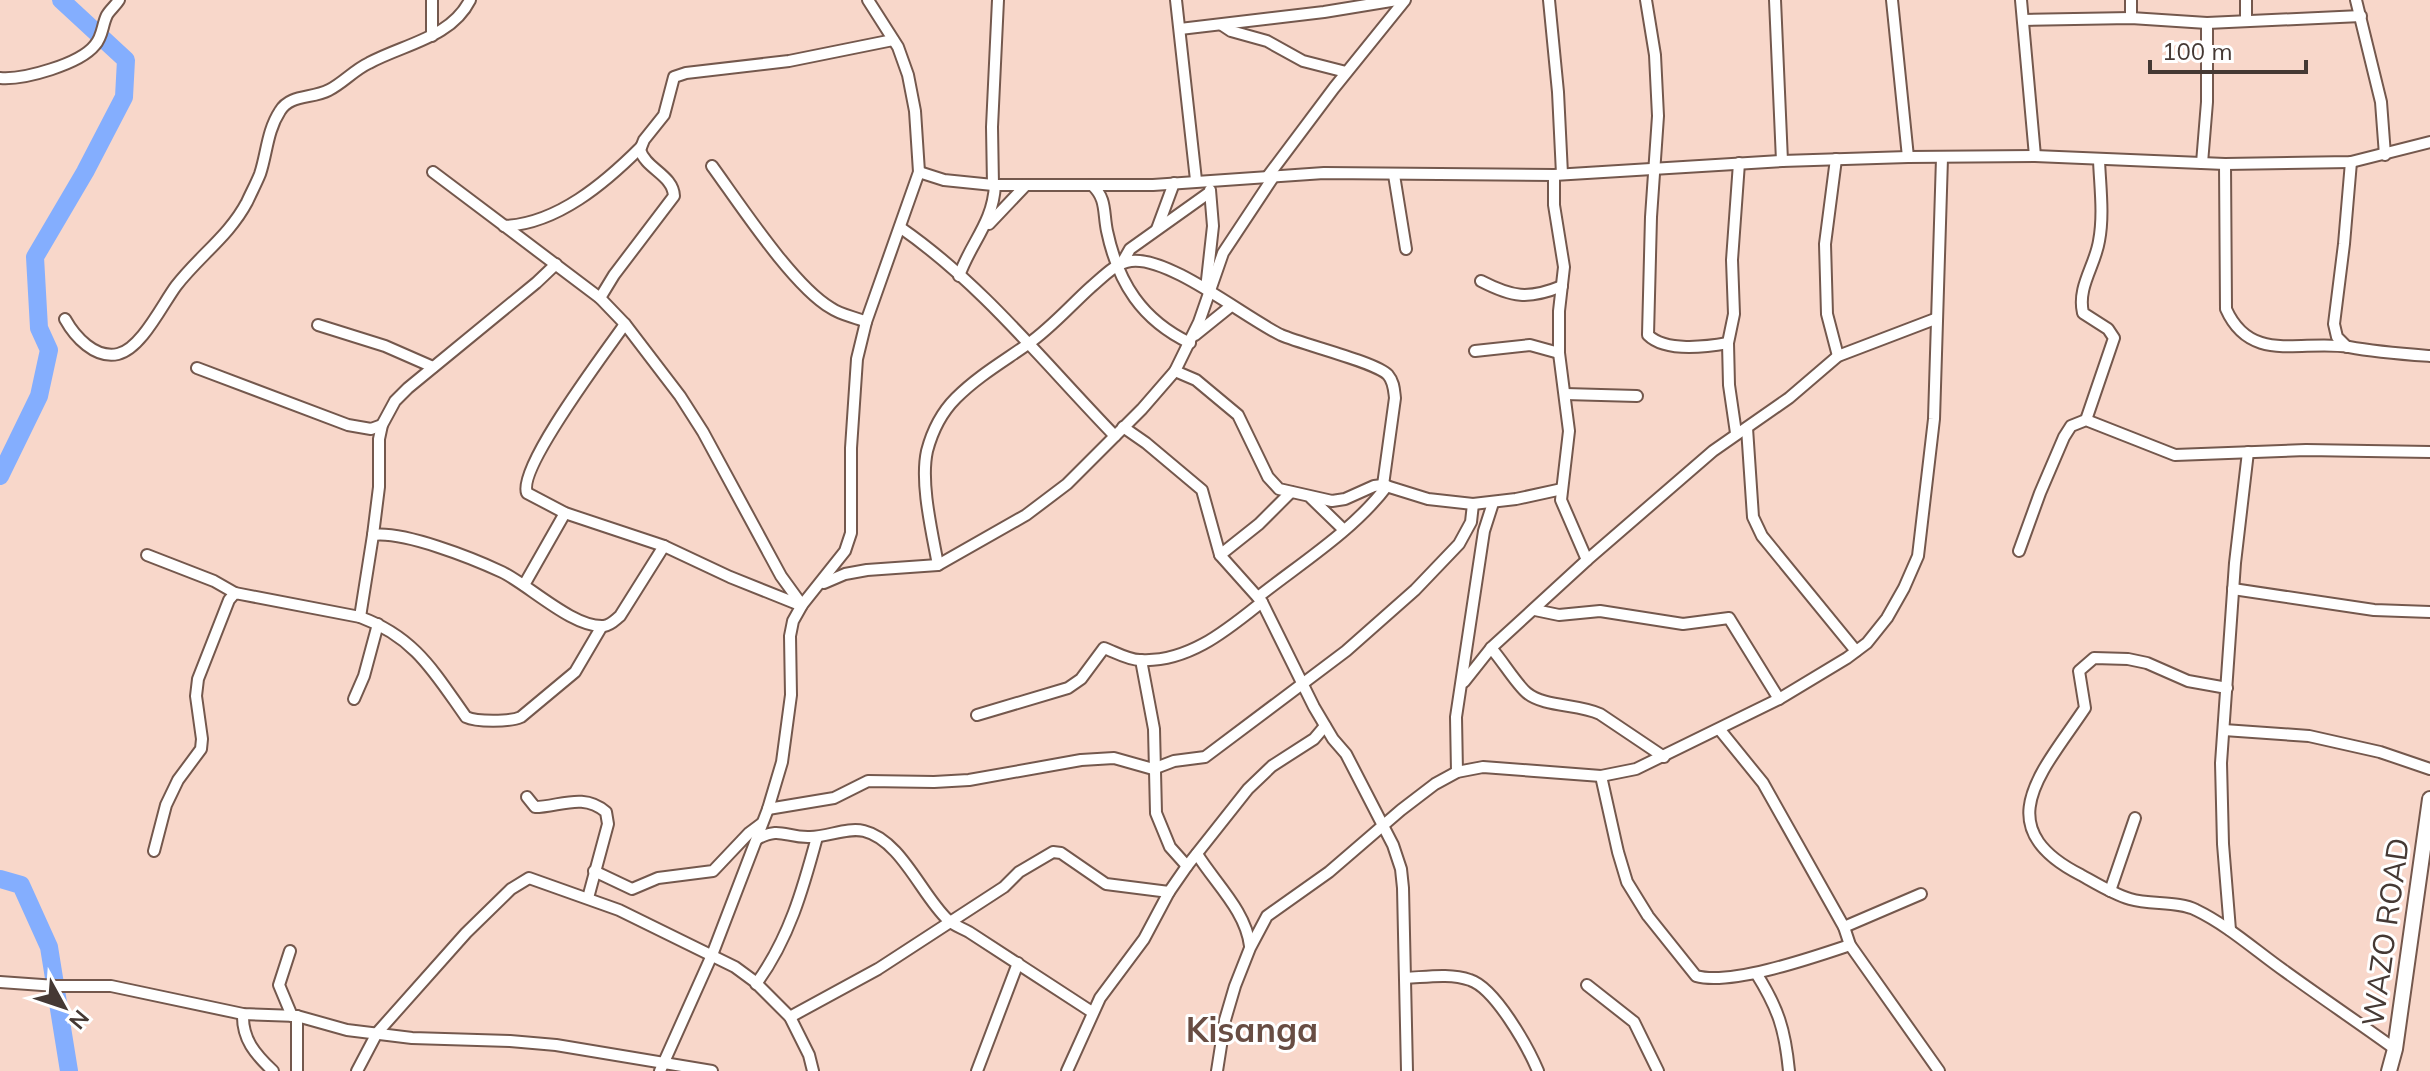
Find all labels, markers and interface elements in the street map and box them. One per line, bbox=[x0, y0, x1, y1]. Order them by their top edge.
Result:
scale bar bbox=[2150, 24, 2306, 74]
text: 100 m bbox=[2162, 36, 2233, 66]
street label: WAZO ROAD bbox=[2353, 835, 2417, 1029]
north arrow bbox=[24, 967, 104, 1047]
text: N bbox=[63, 1004, 95, 1035]
district label: Kisanga bbox=[1186, 1008, 1318, 1051]

